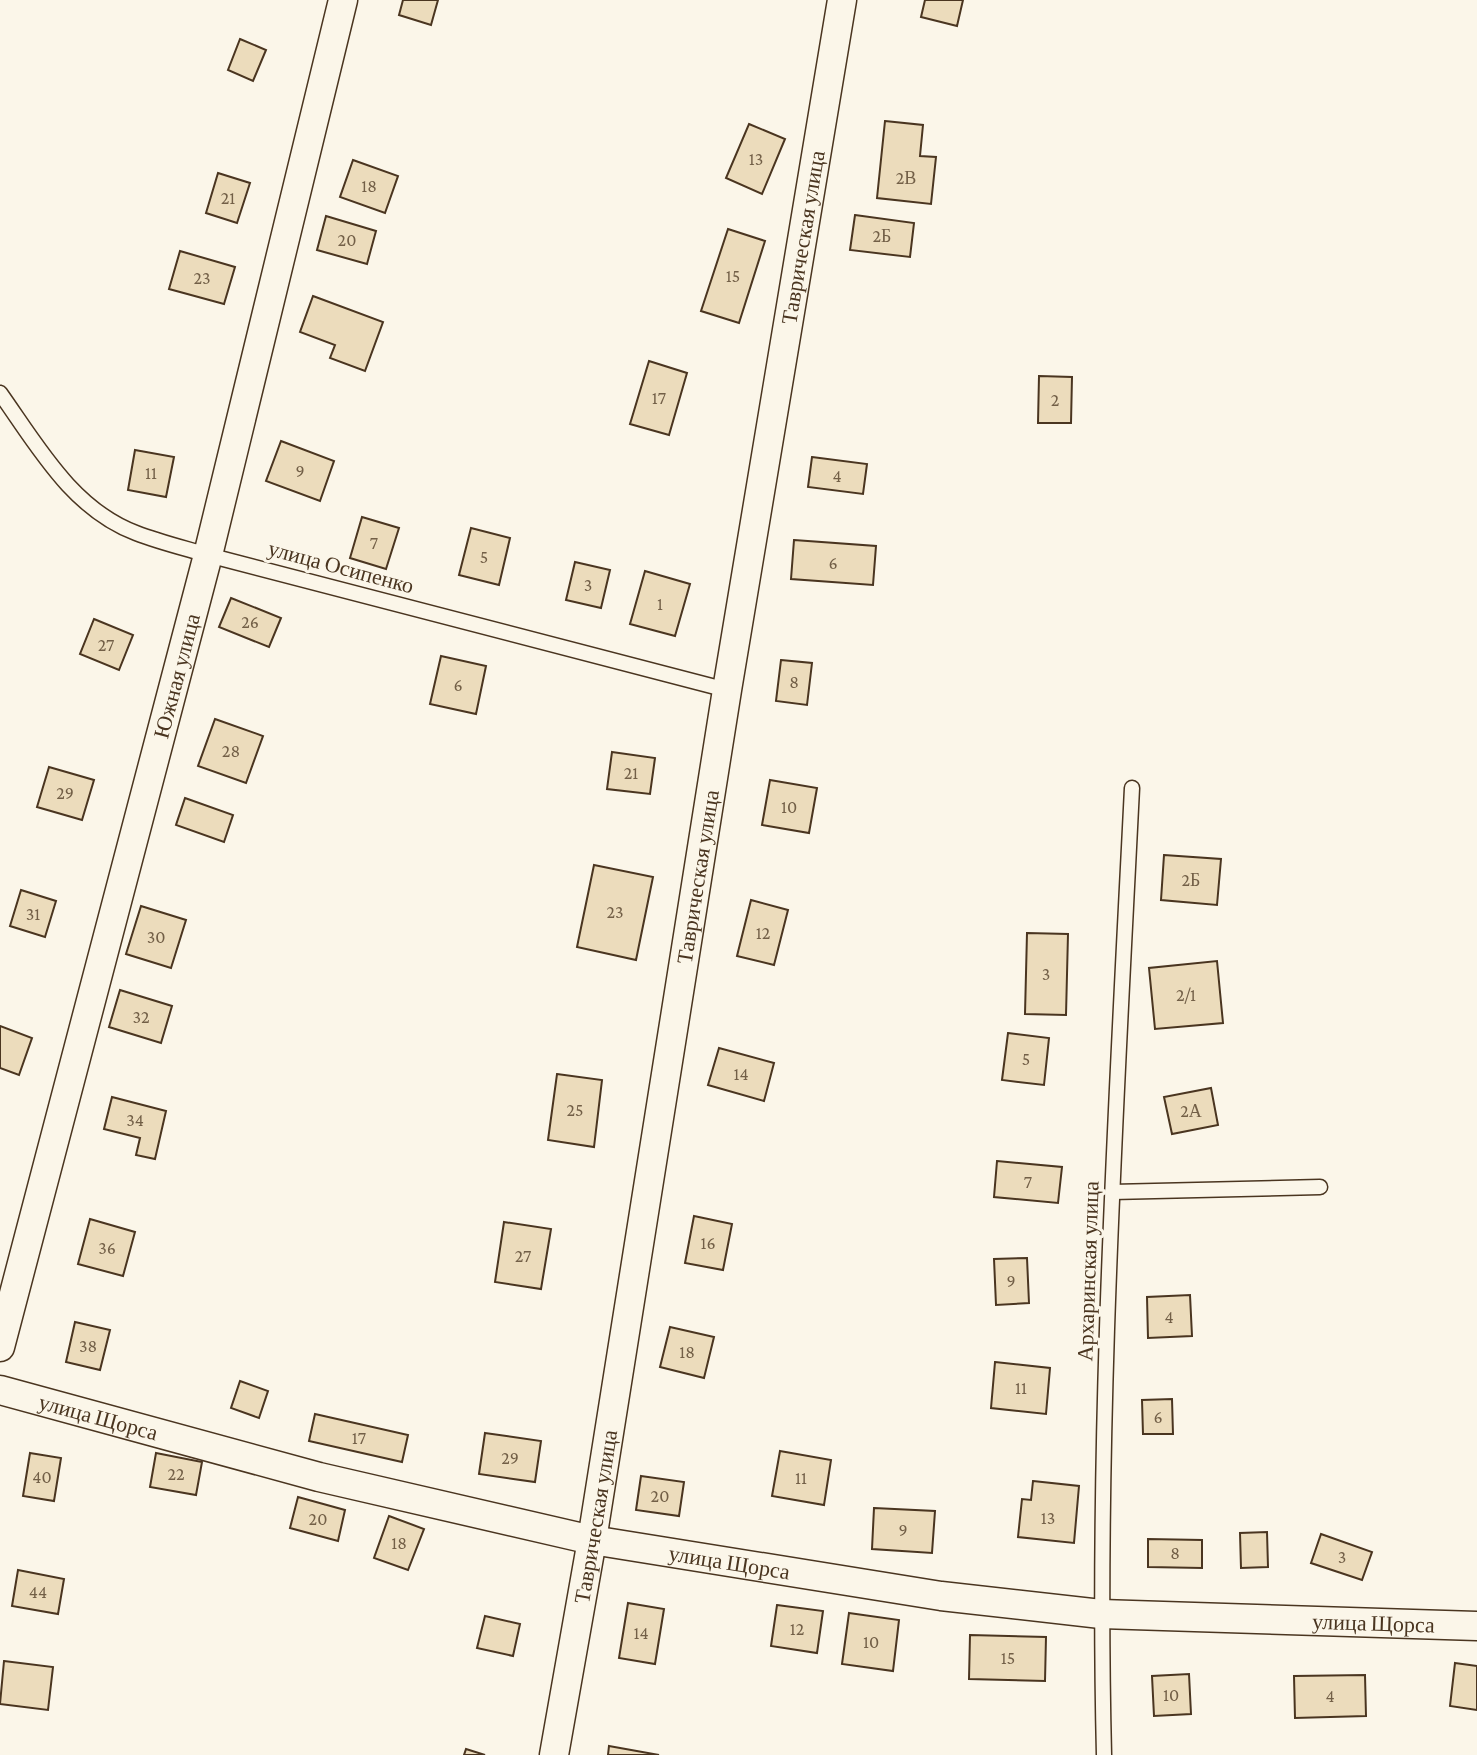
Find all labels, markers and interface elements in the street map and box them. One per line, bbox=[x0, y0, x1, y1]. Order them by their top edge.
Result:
street label: Таврическая улица bbox=[776, 148, 829, 326]
house number: 13 bbox=[749, 149, 763, 169]
house number: 2В bbox=[896, 168, 916, 188]
house number: 18 bbox=[361, 176, 377, 196]
house number: 21 bbox=[221, 188, 235, 208]
house number: 2Б bbox=[873, 226, 891, 246]
house number: 20 bbox=[338, 230, 356, 250]
house number: 15 bbox=[726, 266, 740, 286]
house number: 23 bbox=[193, 268, 211, 288]
house number: 17 bbox=[652, 388, 666, 408]
house number: 2 bbox=[1051, 390, 1059, 410]
house number: 9 bbox=[295, 461, 305, 481]
house number: 11 bbox=[145, 463, 157, 483]
house number: 4 bbox=[832, 466, 842, 486]
house number: 7 bbox=[370, 533, 378, 553]
street label: улица Осипенко bbox=[265, 536, 417, 598]
house number: 5 bbox=[480, 547, 488, 567]
house number: 6 bbox=[828, 553, 838, 573]
house number: 3 bbox=[584, 575, 592, 595]
house number: 1 bbox=[657, 594, 663, 614]
street label: Южная улица bbox=[148, 610, 205, 741]
house number: 26 bbox=[241, 612, 259, 632]
house number: 27 bbox=[98, 635, 114, 655]
house number: 8 bbox=[789, 672, 799, 692]
house number: 6 bbox=[453, 675, 463, 695]
house number: 28 bbox=[222, 741, 240, 761]
house number: 21 bbox=[624, 763, 638, 783]
house number: 29 bbox=[56, 783, 74, 803]
street label: Таврическая улица bbox=[671, 788, 724, 965]
house number: 10 bbox=[781, 797, 797, 817]
house number: 2Б bbox=[1182, 870, 1200, 890]
house number: 23 bbox=[606, 902, 624, 922]
house number: 31 bbox=[26, 904, 40, 924]
house number: 12 bbox=[756, 923, 770, 943]
house number: 30 bbox=[147, 927, 165, 947]
house number: 3 bbox=[1042, 964, 1050, 984]
house number: 2/1 bbox=[1176, 985, 1196, 1005]
house number: 32 bbox=[132, 1007, 150, 1027]
house number: 5 bbox=[1022, 1049, 1030, 1069]
house number: 14 bbox=[733, 1064, 749, 1084]
house number: 25 bbox=[566, 1100, 584, 1120]
house number: 2А bbox=[1180, 1101, 1202, 1121]
house number: 34 bbox=[126, 1110, 144, 1130]
house number: 7 bbox=[1024, 1172, 1032, 1192]
street label: Архаринская улица bbox=[1072, 1180, 1104, 1362]
house number: 16 bbox=[700, 1233, 716, 1253]
house number: 36 bbox=[98, 1238, 116, 1258]
house number: 27 bbox=[515, 1246, 531, 1266]
house number: 9 bbox=[1006, 1271, 1016, 1291]
house number: 4 bbox=[1164, 1307, 1174, 1327]
house number: 38 bbox=[79, 1336, 97, 1356]
house number: 18 bbox=[679, 1342, 695, 1362]
house number: 11 bbox=[1015, 1378, 1027, 1398]
street label: улица Щорса bbox=[36, 1389, 161, 1445]
house number: 6 bbox=[1153, 1407, 1163, 1427]
house number: 17 bbox=[352, 1428, 366, 1448]
street label: Таврическая улица bbox=[569, 1428, 622, 1605]
house number: 29 bbox=[501, 1448, 519, 1468]
house number: 22 bbox=[167, 1464, 185, 1484]
house number: 40 bbox=[32, 1467, 52, 1487]
house number: 11 bbox=[795, 1468, 807, 1488]
house number: 20 bbox=[651, 1486, 669, 1506]
house number: 13 bbox=[1041, 1508, 1055, 1528]
house number: 20 bbox=[309, 1509, 327, 1529]
house number: 9 bbox=[898, 1520, 908, 1540]
house number: 18 bbox=[391, 1533, 407, 1553]
street label: улица Щорса bbox=[667, 1540, 792, 1584]
house number: 8 bbox=[1170, 1543, 1180, 1563]
house number: 3 bbox=[1338, 1547, 1346, 1567]
house number: 44 bbox=[29, 1582, 47, 1602]
street label: улица Щорса bbox=[1312, 1608, 1435, 1637]
house number: 12 bbox=[790, 1619, 804, 1639]
house number: 14 bbox=[633, 1623, 649, 1643]
house number: 10 bbox=[863, 1632, 879, 1652]
house number: 15 bbox=[1001, 1648, 1015, 1668]
house number: 10 bbox=[1163, 1685, 1179, 1705]
house number: 4 bbox=[1325, 1686, 1335, 1706]

